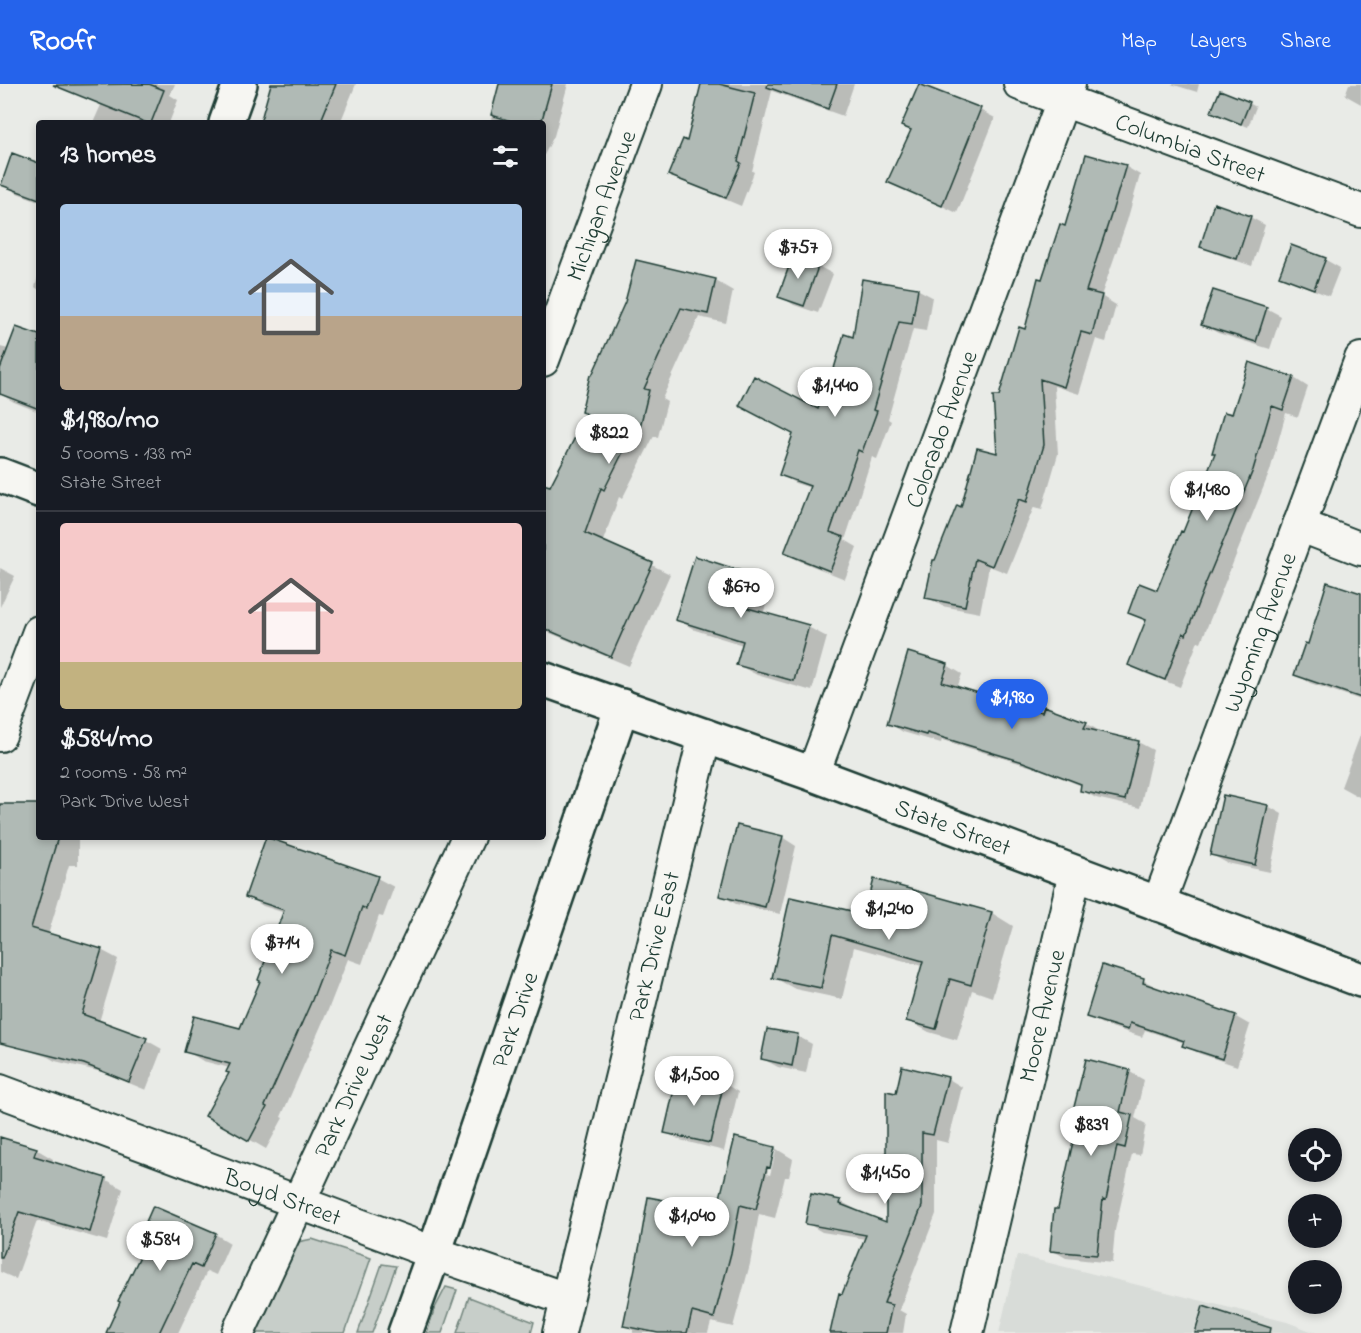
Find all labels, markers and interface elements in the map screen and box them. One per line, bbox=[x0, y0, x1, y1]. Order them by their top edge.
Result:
text: Roofr bbox=[30, 22, 95, 63]
text: Map bbox=[1121, 27, 1157, 57]
text: Layers bbox=[1190, 27, 1247, 57]
text: Share bbox=[1280, 27, 1331, 57]
street label: Columbia Street bbox=[1110, 106, 1270, 194]
street label: Michigan Avenue bbox=[559, 126, 647, 287]
text: 13 homes bbox=[60, 137, 156, 175]
icon: filters bbox=[489, 140, 522, 173]
pin: $757 bbox=[762, 229, 834, 280]
text: $757 bbox=[778, 234, 818, 263]
icon: home bbox=[237, 243, 345, 351]
street label: Colorado Avenue bbox=[898, 346, 989, 514]
pin: $1,440 bbox=[786, 367, 884, 418]
text: $1,440 bbox=[811, 372, 859, 401]
text: $1,980/mo bbox=[60, 402, 159, 440]
pin: $822 bbox=[573, 414, 645, 465]
text: $822 bbox=[589, 419, 629, 448]
text: 5 rooms · 138 m² bbox=[60, 440, 192, 469]
text: State Street bbox=[60, 469, 161, 498]
pin: $1,480 bbox=[1158, 471, 1256, 522]
text: $1,480 bbox=[1184, 476, 1230, 505]
street label: Wyoming Avenue bbox=[1216, 548, 1308, 718]
icon: home bbox=[237, 562, 345, 670]
pin: $670 bbox=[705, 568, 777, 619]
text: $670 bbox=[722, 573, 760, 602]
pin: $1,980 bbox=[963, 679, 1061, 730]
text: $1,980 bbox=[990, 684, 1034, 713]
text: $584/mo bbox=[60, 721, 153, 759]
text: 2 rooms · 58 m² bbox=[60, 759, 187, 788]
text: Park Drive West bbox=[60, 788, 189, 817]
street label: State Street bbox=[889, 791, 1016, 867]
street label: Park Drive East bbox=[621, 868, 691, 1026]
pin: $1,240 bbox=[840, 890, 938, 941]
text: $1,240 bbox=[865, 895, 913, 924]
pin: $714 bbox=[246, 924, 318, 975]
text: $714 bbox=[265, 929, 299, 958]
street label: Moore Avenue bbox=[1011, 946, 1077, 1086]
street label: Park Drive bbox=[484, 967, 549, 1073]
street label: Park Drive West bbox=[307, 1009, 404, 1164]
pin: $1,500 bbox=[645, 1056, 743, 1107]
text: $1,500 bbox=[669, 1061, 719, 1090]
pin: $839 bbox=[1055, 1106, 1127, 1157]
text: $839 bbox=[1074, 1111, 1108, 1140]
map controls bbox=[1288, 1128, 1342, 1314]
button: locate bbox=[1288, 1128, 1342, 1182]
pin: $1,450 bbox=[836, 1154, 934, 1205]
text: $1,450 bbox=[860, 1159, 910, 1188]
street label: Boyd Street bbox=[217, 1161, 346, 1237]
button: + bbox=[1288, 1194, 1342, 1248]
pin: $1,040 bbox=[643, 1197, 741, 1248]
text: $1,040 bbox=[668, 1202, 716, 1231]
pin: $584 bbox=[124, 1221, 196, 1272]
text: $584 bbox=[140, 1226, 180, 1255]
button: − bbox=[1288, 1260, 1342, 1314]

